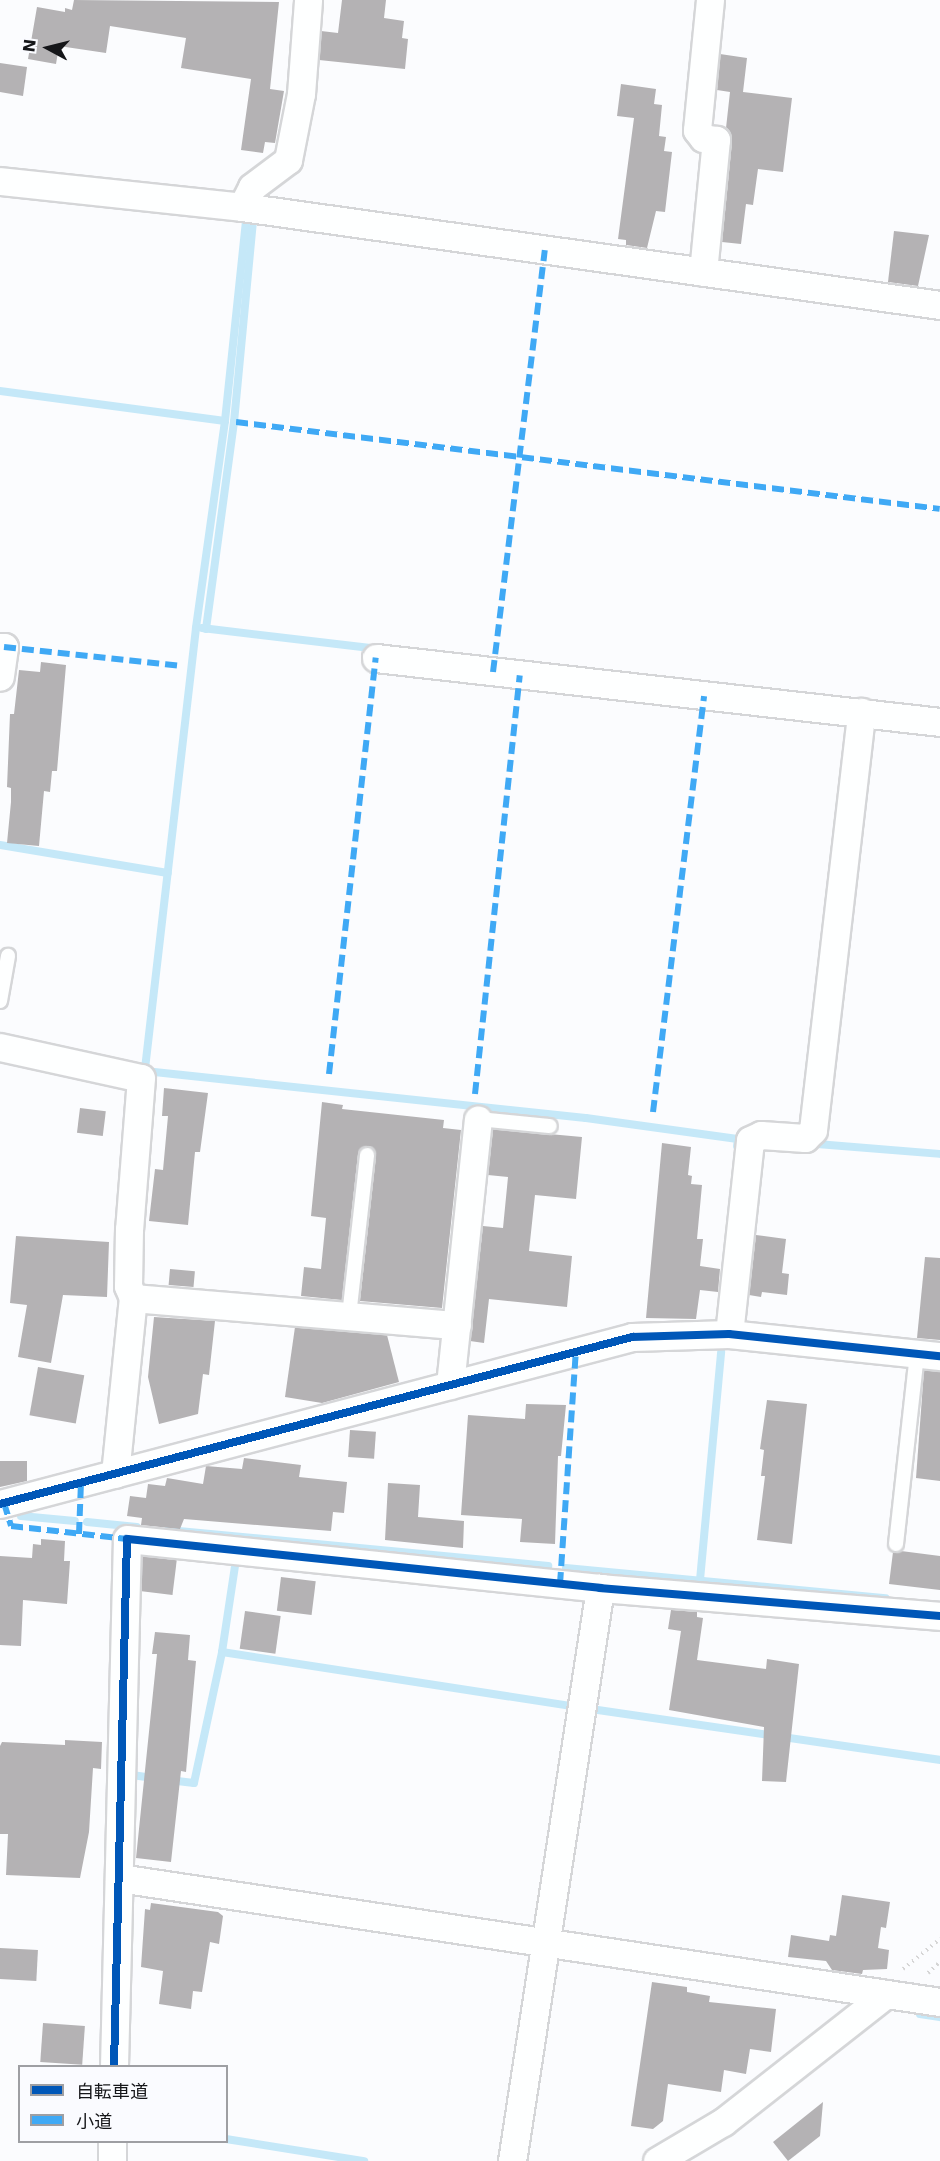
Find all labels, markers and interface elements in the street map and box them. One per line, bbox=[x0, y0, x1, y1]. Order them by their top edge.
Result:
north arrow bbox=[18, 18, 78, 78]
text: N bbox=[19, 38, 40, 54]
legend bbox=[18, 2065, 228, 2143]
text: 自転車道 bbox=[76, 2081, 148, 2102]
text: 小道 bbox=[76, 2111, 112, 2132]

